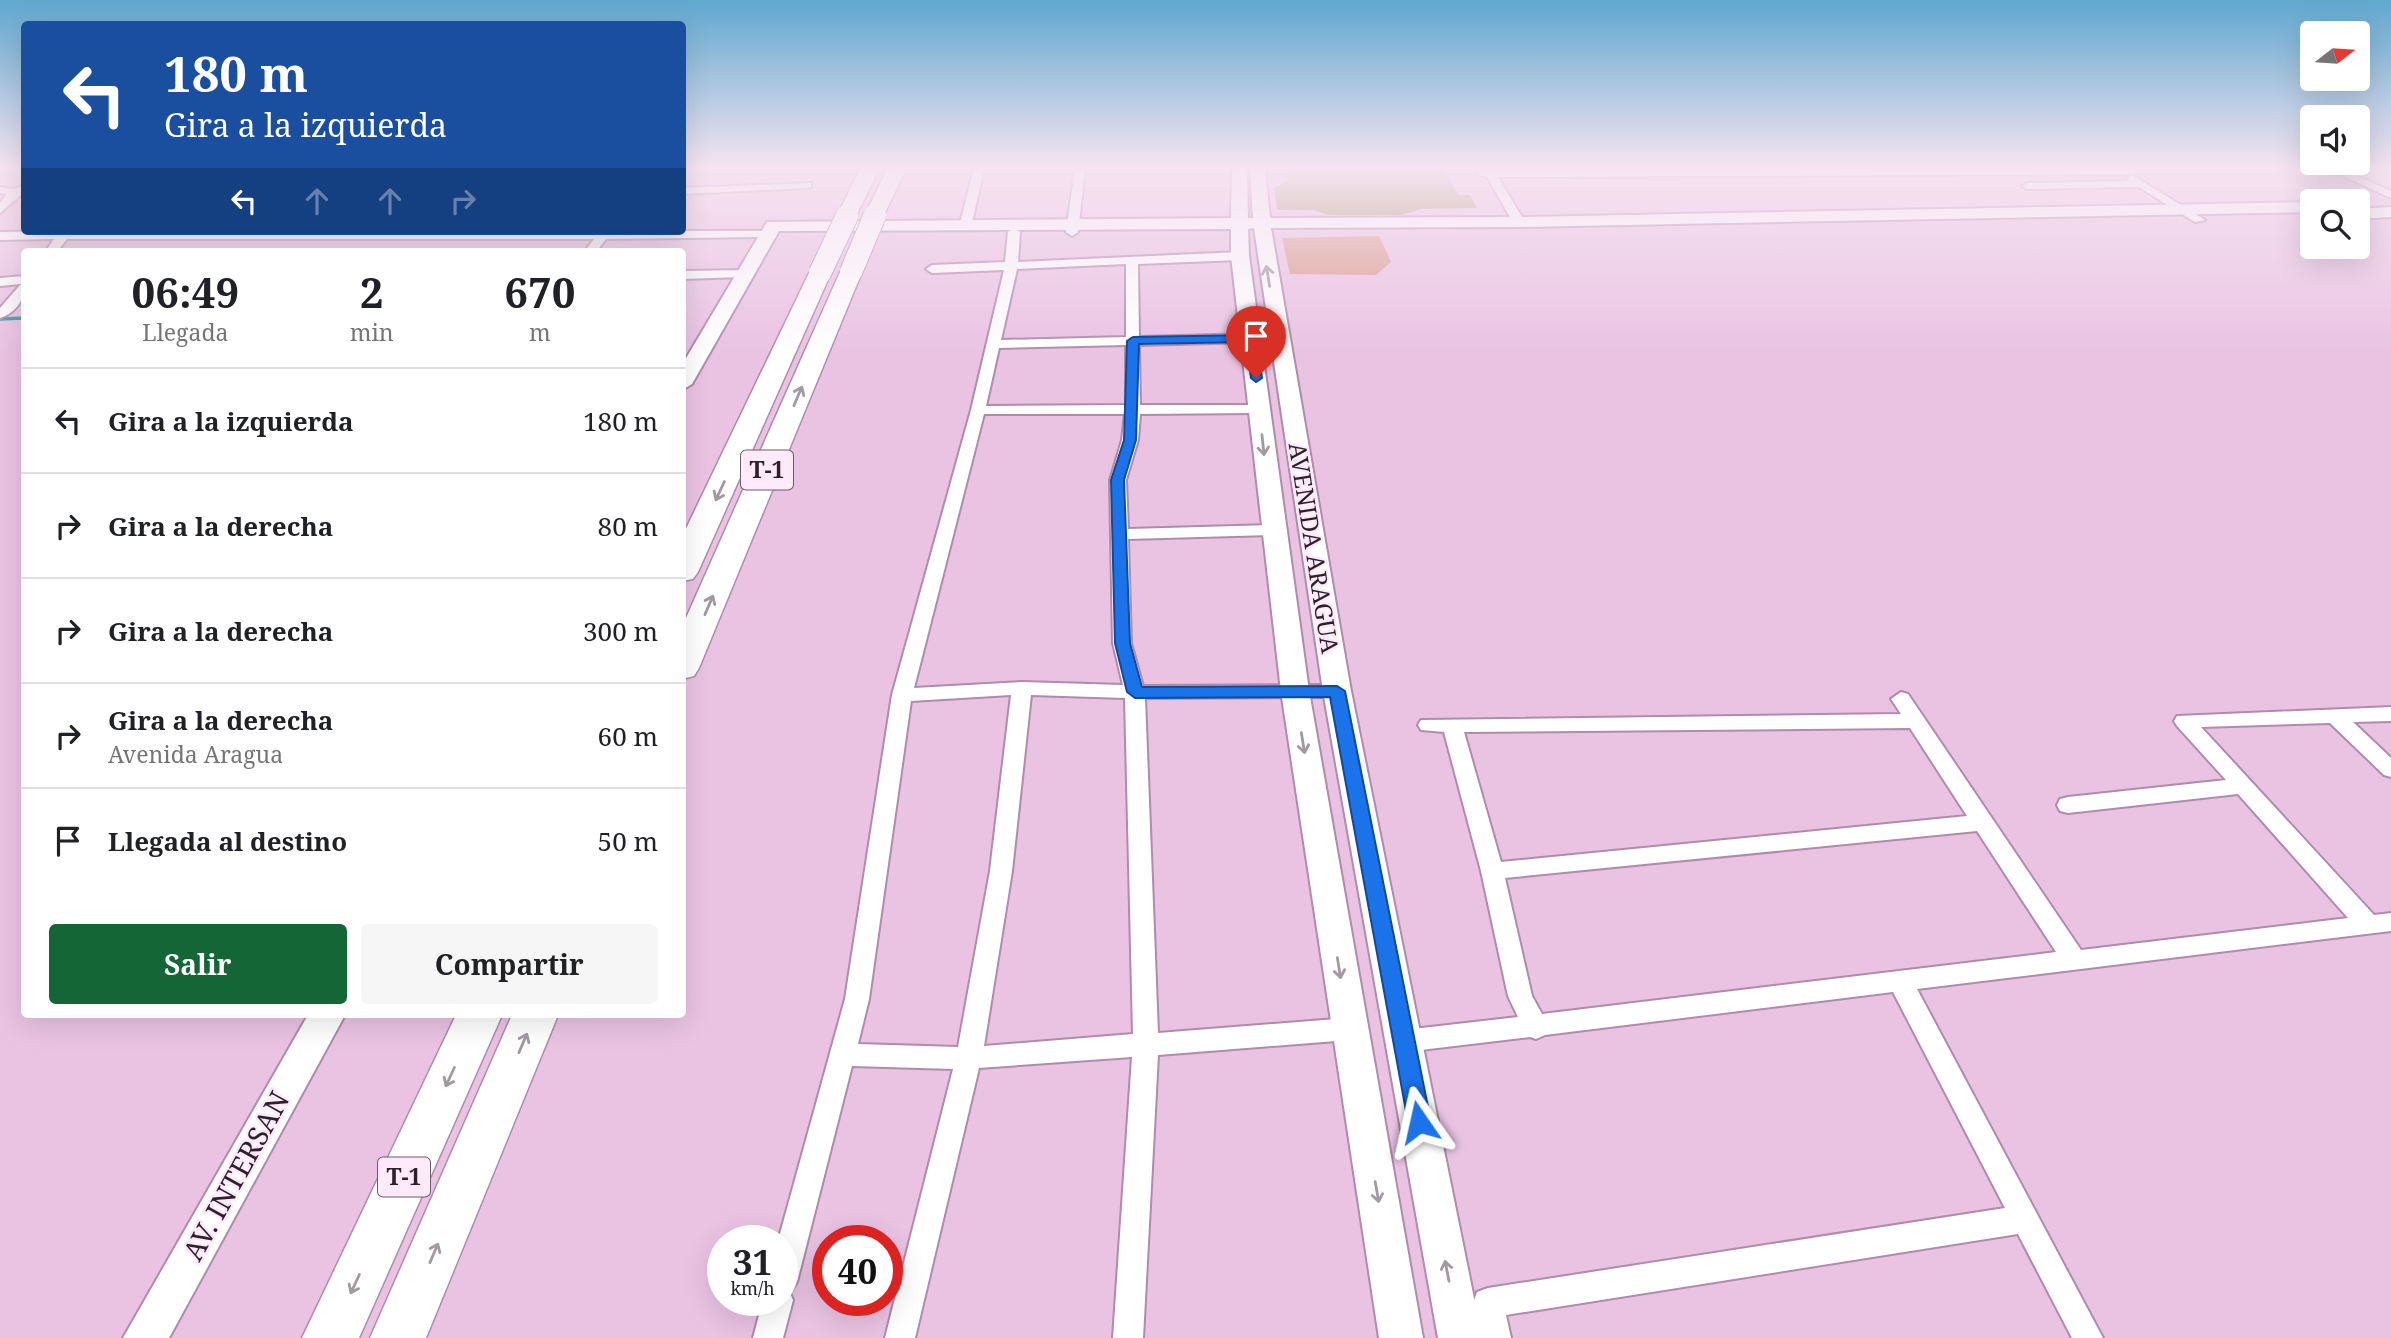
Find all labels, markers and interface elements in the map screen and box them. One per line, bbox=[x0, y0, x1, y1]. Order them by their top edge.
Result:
north arrow bbox=[2300, 21, 2370, 91]
map controls bbox=[2300, 21, 2370, 259]
text: 180 m bbox=[164, 40, 308, 106]
icon: left bbox=[49, 49, 140, 140]
text: Gira a la izquierda bbox=[164, 103, 447, 146]
button: sound bbox=[2300, 105, 2370, 175]
icon: left bbox=[225, 182, 263, 220]
icon: ahead bbox=[298, 182, 336, 220]
icon: ahead bbox=[371, 182, 409, 220]
icon: right bbox=[444, 182, 482, 220]
button: search bbox=[2300, 189, 2370, 259]
text: 06:49 bbox=[132, 263, 239, 320]
text: 2 bbox=[360, 263, 384, 320]
text: 670 bbox=[504, 263, 575, 320]
one-way arrow bbox=[1261, 265, 1274, 287]
pin bbox=[1226, 306, 1286, 378]
text: Llegada bbox=[142, 316, 228, 348]
text: min bbox=[350, 316, 394, 348]
text: m bbox=[529, 316, 551, 348]
icon: arrive bbox=[1237, 317, 1275, 355]
one-way arrow bbox=[792, 386, 805, 407]
icon: left bbox=[49, 402, 87, 440]
text: Gira a la izquierda bbox=[108, 403, 354, 439]
text: 180 m bbox=[583, 403, 658, 439]
one-way arrow bbox=[1257, 433, 1270, 456]
street label: AVENIDA ARAGUA bbox=[1282, 440, 1347, 656]
road number: T-1 bbox=[741, 450, 793, 490]
one-way arrow bbox=[713, 480, 726, 501]
icon: right bbox=[49, 507, 87, 545]
text: Gira a la derecha bbox=[108, 508, 333, 544]
text: 80 m bbox=[598, 508, 658, 544]
one-way arrow bbox=[703, 595, 716, 617]
icon: right bbox=[49, 612, 87, 650]
text: Gira a la derecha bbox=[108, 613, 333, 649]
text: 300 m bbox=[583, 613, 658, 649]
text: Gira a la derecha bbox=[108, 702, 333, 738]
icon: right bbox=[49, 717, 87, 755]
text: 60 m bbox=[598, 718, 658, 754]
one-way arrow bbox=[1297, 731, 1310, 754]
text: Avenida Aragua bbox=[108, 738, 283, 770]
icon: arrive bbox=[49, 822, 87, 860]
text: Llegada al destino bbox=[108, 823, 347, 859]
text: 50 m bbox=[598, 823, 658, 859]
button: Salir bbox=[49, 924, 347, 1004]
button: Compartir bbox=[361, 924, 658, 1004]
one-way arrow bbox=[1333, 956, 1346, 979]
one-way arrow bbox=[517, 1033, 530, 1055]
one-way arrow bbox=[443, 1066, 456, 1087]
street label: AV. INTERSAN bbox=[173, 1084, 297, 1267]
position arrow bbox=[1382, 1085, 1456, 1159]
road number: T-1 bbox=[378, 1158, 430, 1196]
one-way arrow bbox=[1371, 1180, 1384, 1203]
speed limit sign: 40 bbox=[812, 1225, 903, 1316]
text: 31 bbox=[733, 1238, 772, 1285]
one-way arrow bbox=[428, 1242, 441, 1264]
one-way arrow bbox=[1440, 1260, 1453, 1283]
one-way arrow bbox=[348, 1273, 361, 1294]
text: km/h bbox=[730, 1276, 775, 1300]

